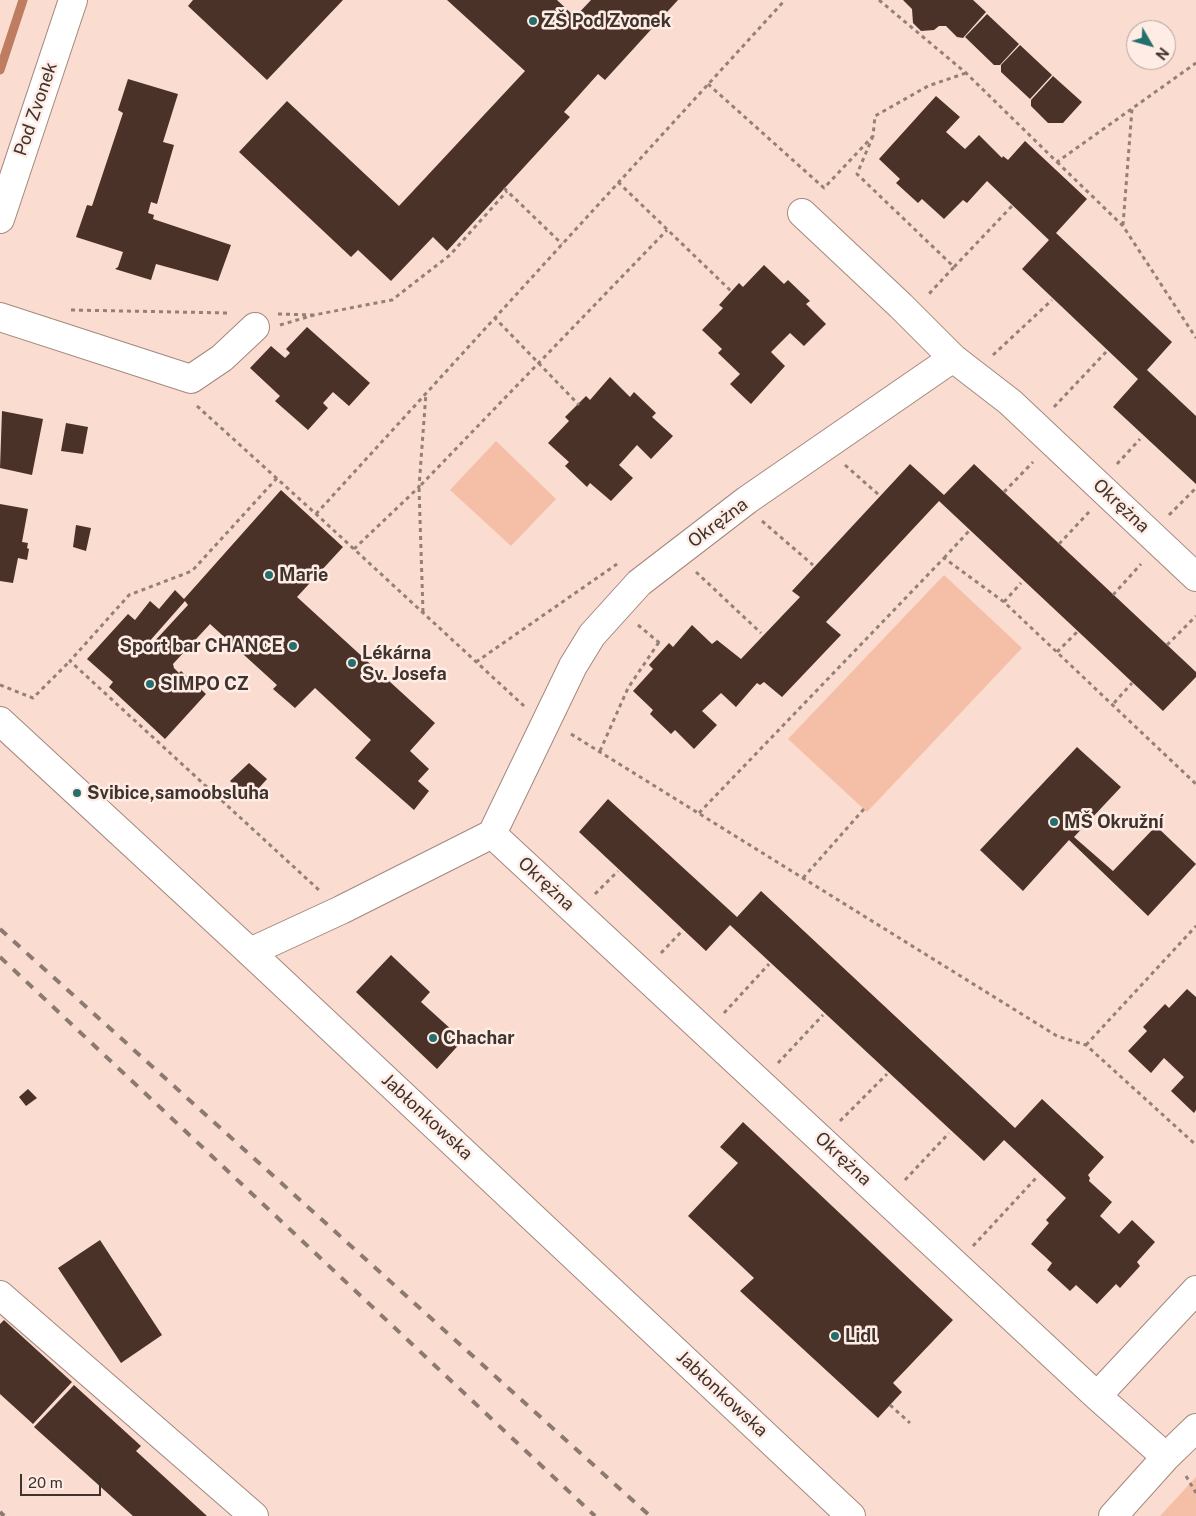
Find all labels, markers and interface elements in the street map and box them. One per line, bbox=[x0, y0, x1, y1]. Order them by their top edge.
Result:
place label: ZŠ Pod Zvonek bbox=[543, 10, 671, 32]
marker: ZŠ Pod Zvonek bbox=[527, 15, 539, 27]
north arrow bbox=[1126, 20, 1176, 70]
text: N bbox=[1152, 44, 1172, 63]
street label: Pod Zvonek bbox=[10, 59, 62, 159]
street label: Okrężna bbox=[1088, 475, 1154, 537]
street label: Okrężna bbox=[684, 494, 752, 552]
place label: Marie bbox=[279, 564, 328, 586]
marker: Marie bbox=[263, 569, 275, 581]
place label: Sport bar CHANCE bbox=[120, 635, 283, 657]
marker: Sport bar CHANCE bbox=[287, 640, 299, 652]
place label: Lékárna Sv. Josefa bbox=[362, 642, 447, 684]
marker: Lékárna Sv. Josefa bbox=[346, 657, 358, 669]
place label: SIMPO CZ bbox=[160, 673, 249, 695]
marker: SIMPO CZ bbox=[144, 678, 156, 690]
place label: Svibice,samoobsluha bbox=[87, 782, 269, 804]
marker: Svibice,samoobsluha bbox=[71, 787, 83, 799]
place label: MŠ Okružní bbox=[1064, 811, 1163, 833]
marker: MŠ Okružní bbox=[1048, 816, 1060, 828]
street label: Okrężna bbox=[513, 853, 579, 915]
place label: Chachar bbox=[443, 1027, 515, 1049]
marker: Chachar bbox=[427, 1032, 439, 1044]
street label: Jabłonkowska bbox=[377, 1069, 477, 1165]
street label: Okrężna bbox=[810, 1128, 876, 1190]
place label: Lidl bbox=[845, 1325, 877, 1347]
marker: Lidl bbox=[829, 1330, 841, 1342]
street label: Jabłonkowska bbox=[672, 1346, 772, 1442]
scale bar bbox=[22, 1464, 104, 1496]
text: 20 m bbox=[28, 1474, 63, 1491]

